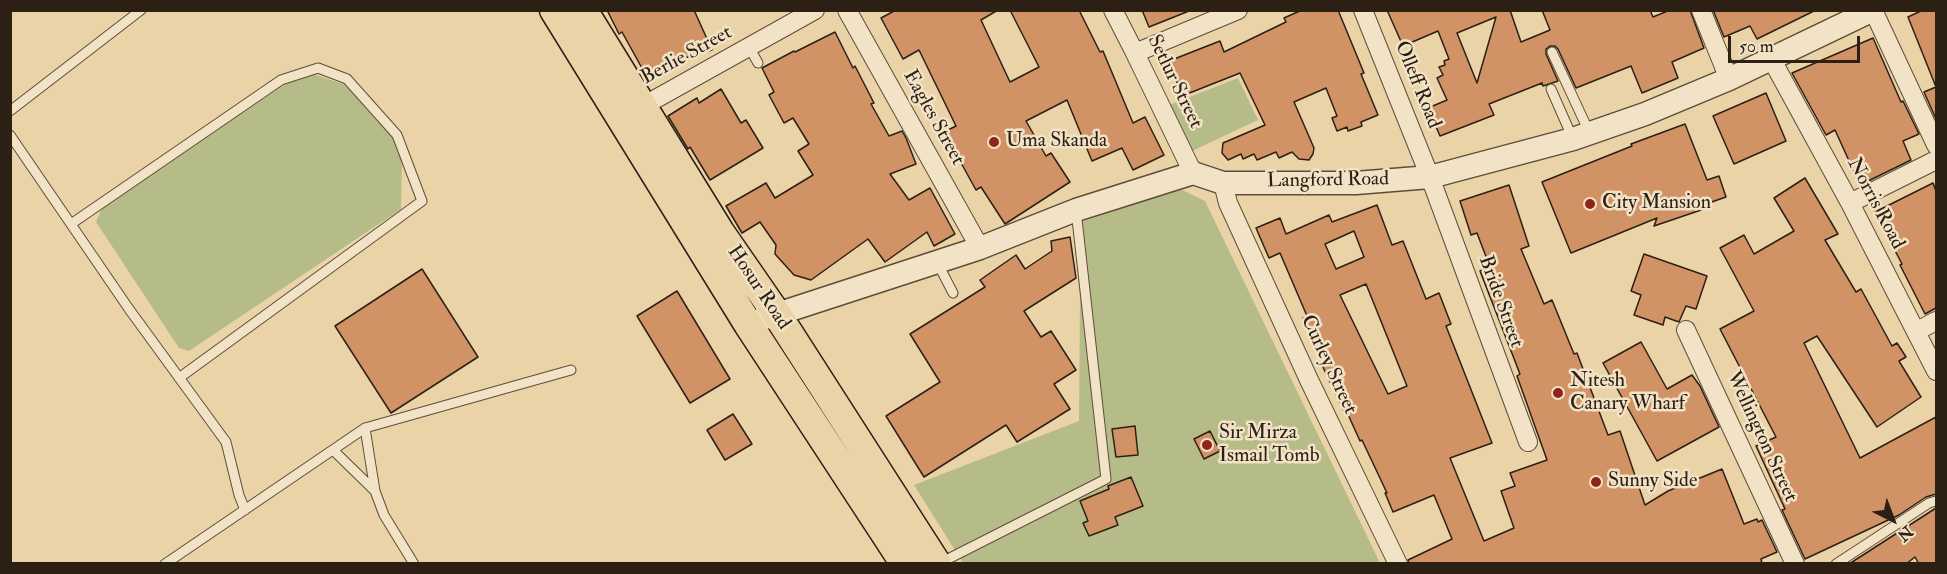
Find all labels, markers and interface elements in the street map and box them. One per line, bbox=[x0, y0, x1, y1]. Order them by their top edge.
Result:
street label: Berlie Street bbox=[637, 21, 737, 91]
scale bar bbox=[1731, 24, 1863, 62]
street label: Setlur Street bbox=[1141, 31, 1207, 133]
text: 50 m bbox=[1739, 35, 1774, 58]
street label: Olleff Road bbox=[1389, 38, 1445, 132]
street label: Eagles Street bbox=[897, 66, 969, 170]
place label: Uma Skanda bbox=[1006, 130, 1107, 154]
marker: Uma Skanda bbox=[987, 135, 1001, 149]
street label: Norris Road bbox=[1841, 154, 1909, 254]
street label: Langford Road bbox=[1267, 168, 1389, 194]
place label: City Mansion bbox=[1602, 192, 1711, 216]
marker: City Mansion bbox=[1583, 197, 1597, 211]
street label: Hosur Road bbox=[721, 241, 795, 335]
street label: Bride Street bbox=[1472, 253, 1528, 351]
street label: Curley Street bbox=[1295, 312, 1361, 418]
street label: Wellington Street bbox=[1720, 368, 1802, 506]
place label: Nitesh Canary Wharf bbox=[1570, 370, 1685, 417]
marker: Nitesh Canary Wharf bbox=[1551, 386, 1565, 400]
place label: Sir Mirza Ismail Tomb bbox=[1219, 422, 1319, 469]
marker: Sir Mirza Ismail Tomb bbox=[1200, 438, 1214, 452]
place label: Sunny Side bbox=[1608, 470, 1697, 494]
marker: Sunny Side bbox=[1589, 475, 1603, 489]
north arrow bbox=[1863, 490, 1923, 550]
text: N bbox=[1893, 521, 1917, 546]

